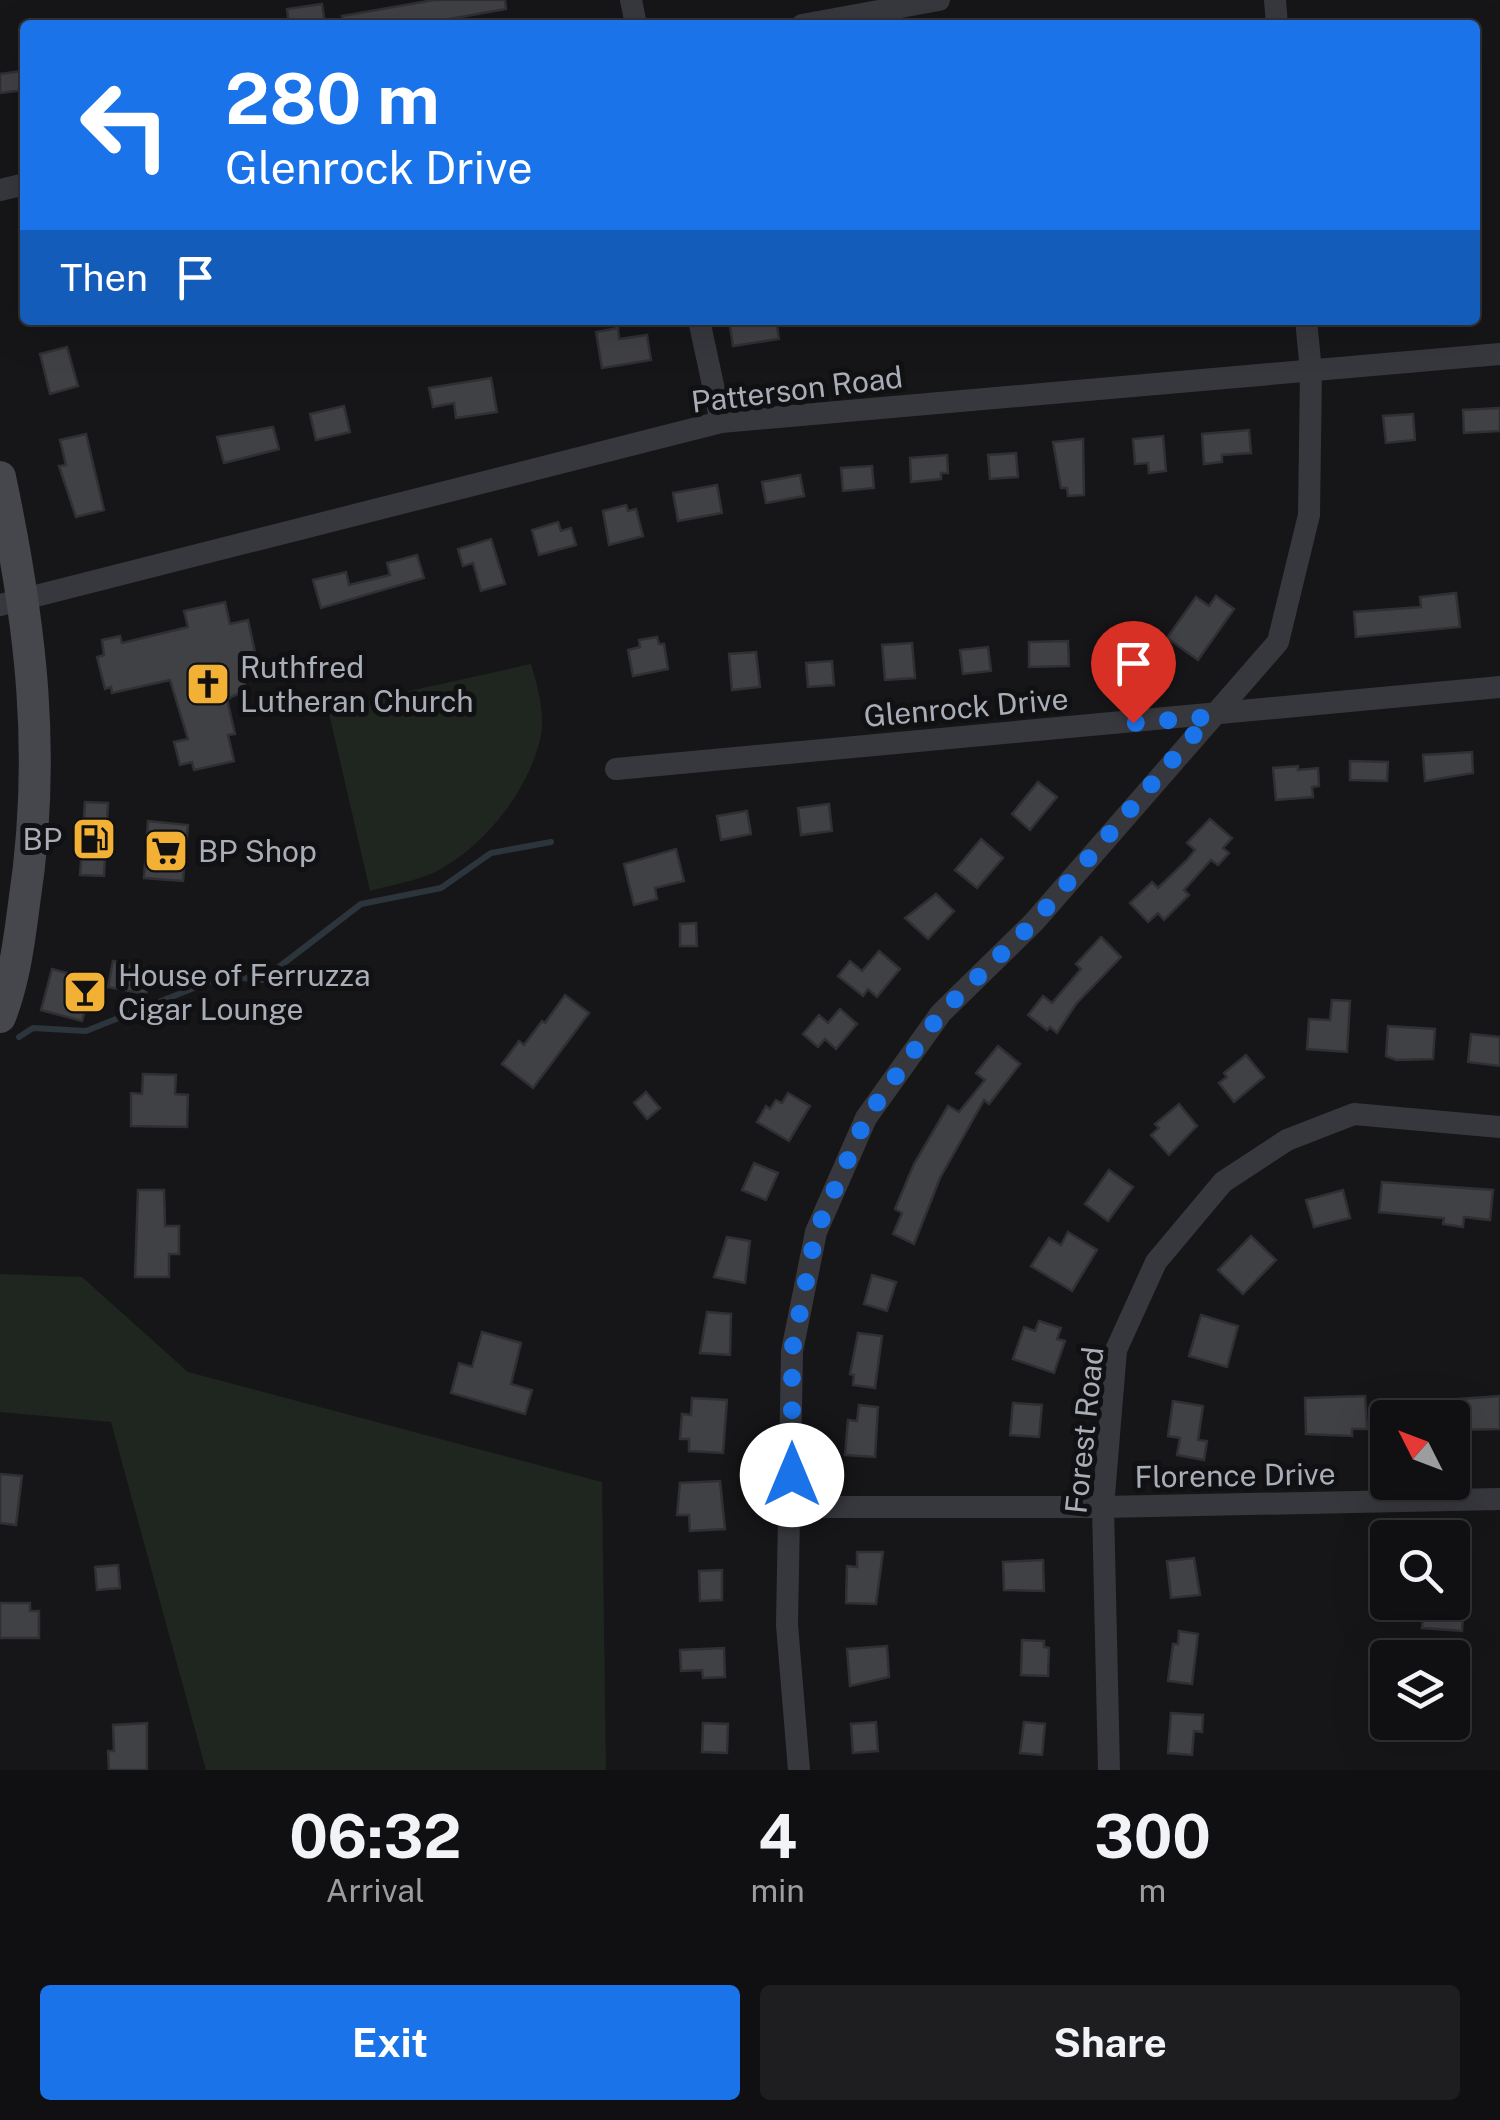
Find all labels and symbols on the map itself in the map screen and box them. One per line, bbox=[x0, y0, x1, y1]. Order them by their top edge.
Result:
street label: Patterson Road bbox=[689, 358, 905, 420]
pin bbox=[1091, 621, 1176, 724]
place label: Ruthfred Lutheran Church bbox=[240, 649, 474, 719]
church icon: Ruthfred Lutheran Church bbox=[185, 661, 231, 707]
street label: Glenrock Drive bbox=[862, 680, 1070, 734]
fuel station icon: BP bbox=[71, 816, 117, 862]
place label: BP bbox=[23, 821, 62, 857]
supermarket icon: BP Shop bbox=[143, 828, 189, 874]
place label: BP Shop bbox=[198, 833, 317, 869]
place label: House of Ferruzza Cigar Lounge bbox=[118, 957, 371, 1027]
bar icon: House of Ferruzza Cigar Lounge bbox=[62, 969, 108, 1015]
street label: Forest Road bbox=[1057, 1345, 1111, 1515]
north arrow bbox=[1370, 1400, 1470, 1500]
position arrow bbox=[740, 1423, 844, 1527]
street label: Florence Drive bbox=[1134, 1455, 1336, 1495]

